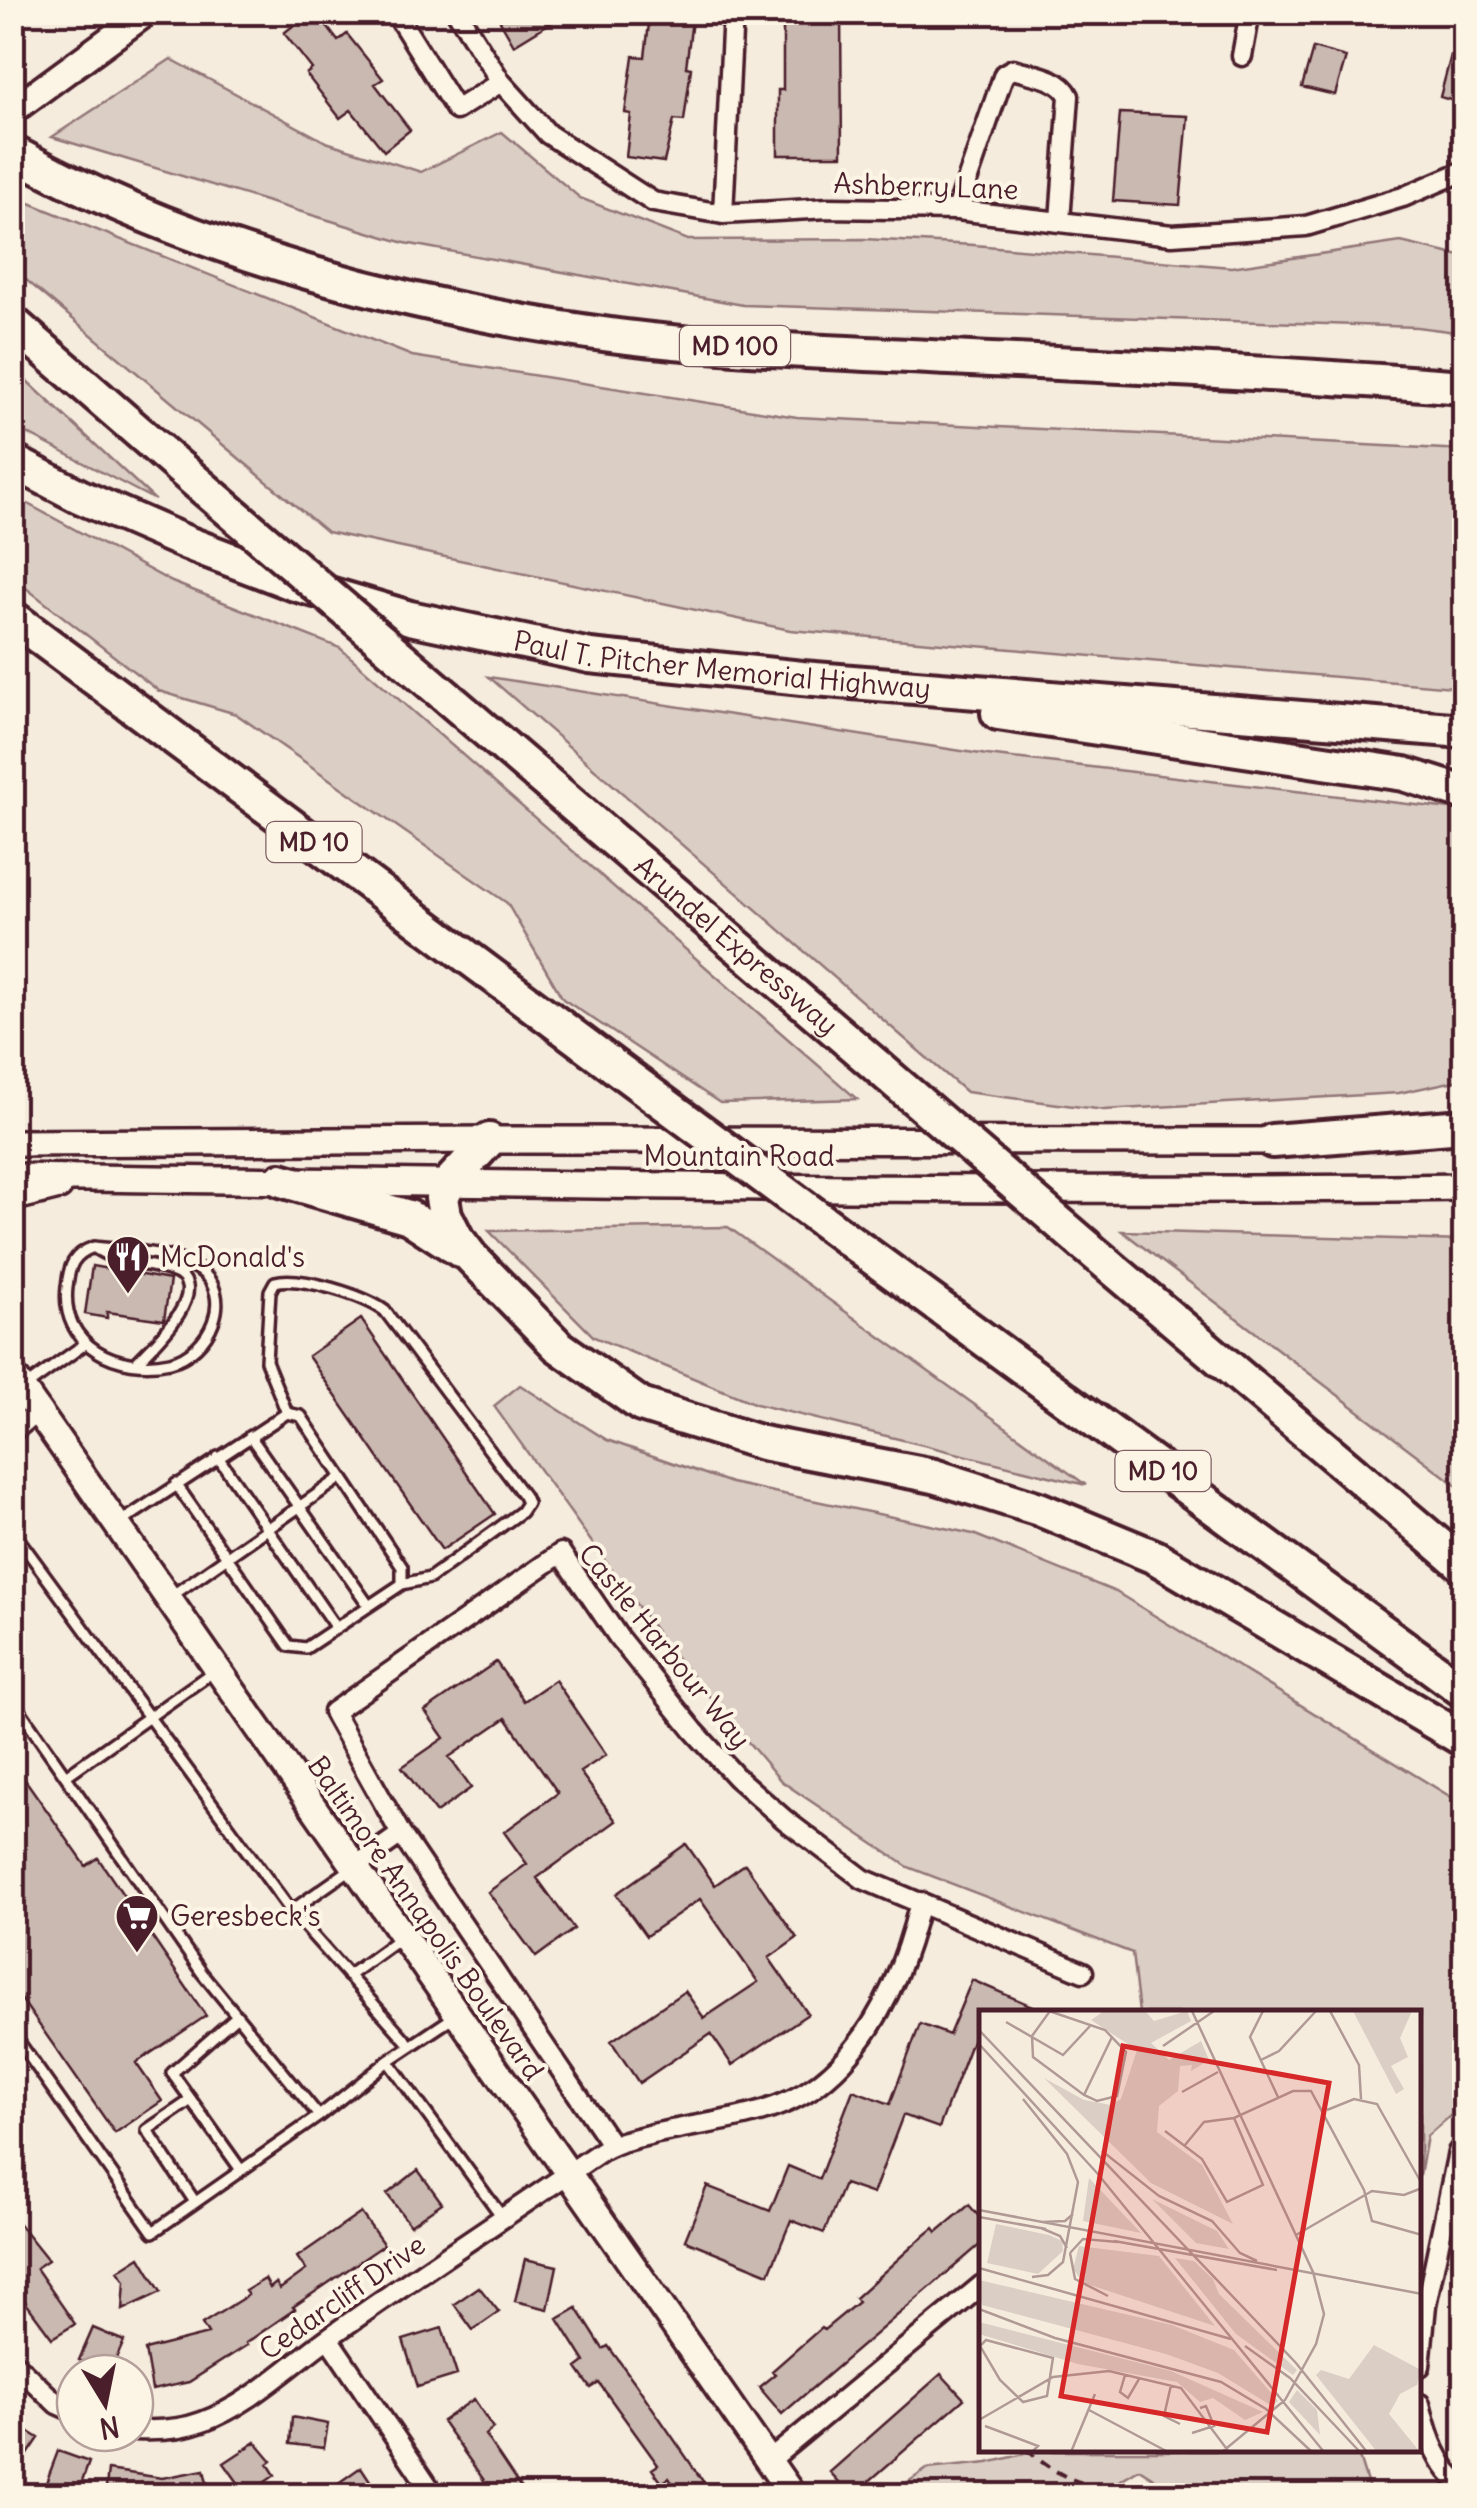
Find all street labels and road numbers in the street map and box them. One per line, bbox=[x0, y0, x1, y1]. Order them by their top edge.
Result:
street label: Ashberry Lane bbox=[833, 165, 1019, 207]
road number: MD 100 bbox=[680, 326, 790, 366]
street label: Paul T. Pitcher Memorial Highway bbox=[510, 622, 932, 706]
road number: MD 10 bbox=[266, 822, 362, 862]
street label: Arundel Expressway bbox=[627, 848, 846, 1043]
street label: Mountain Road bbox=[644, 1138, 834, 1174]
road number: MD 10 bbox=[1116, 1451, 1210, 1491]
street label: Castle Harbour Way bbox=[571, 1536, 759, 1756]
street label: Baltimore Annapolis Boulevard bbox=[300, 1749, 552, 2087]
street label: Cedarcliff Drive bbox=[252, 2227, 432, 2367]

